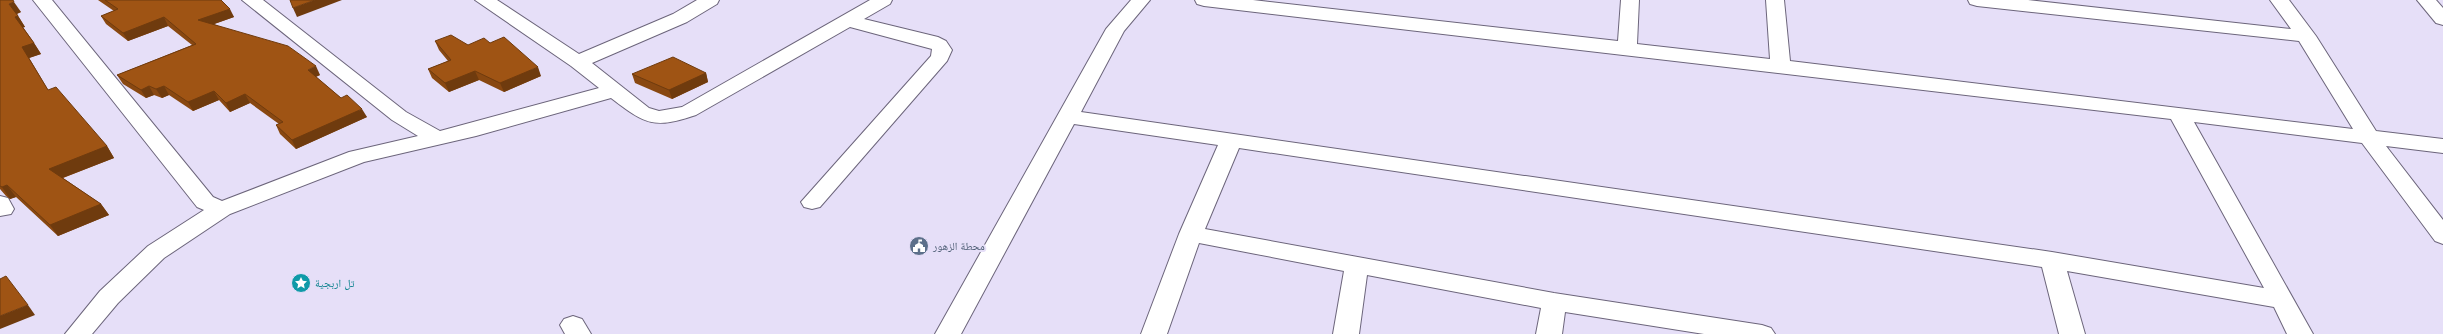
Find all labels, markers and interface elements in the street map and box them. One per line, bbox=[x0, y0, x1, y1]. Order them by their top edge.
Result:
public building icon: محطة الزهور bbox=[908, 235, 930, 257]
place label: محطة الزهور bbox=[932, 239, 985, 253]
place icon: تل اربجية bbox=[290, 272, 312, 294]
place label: تل اربجية bbox=[315, 276, 355, 290]

